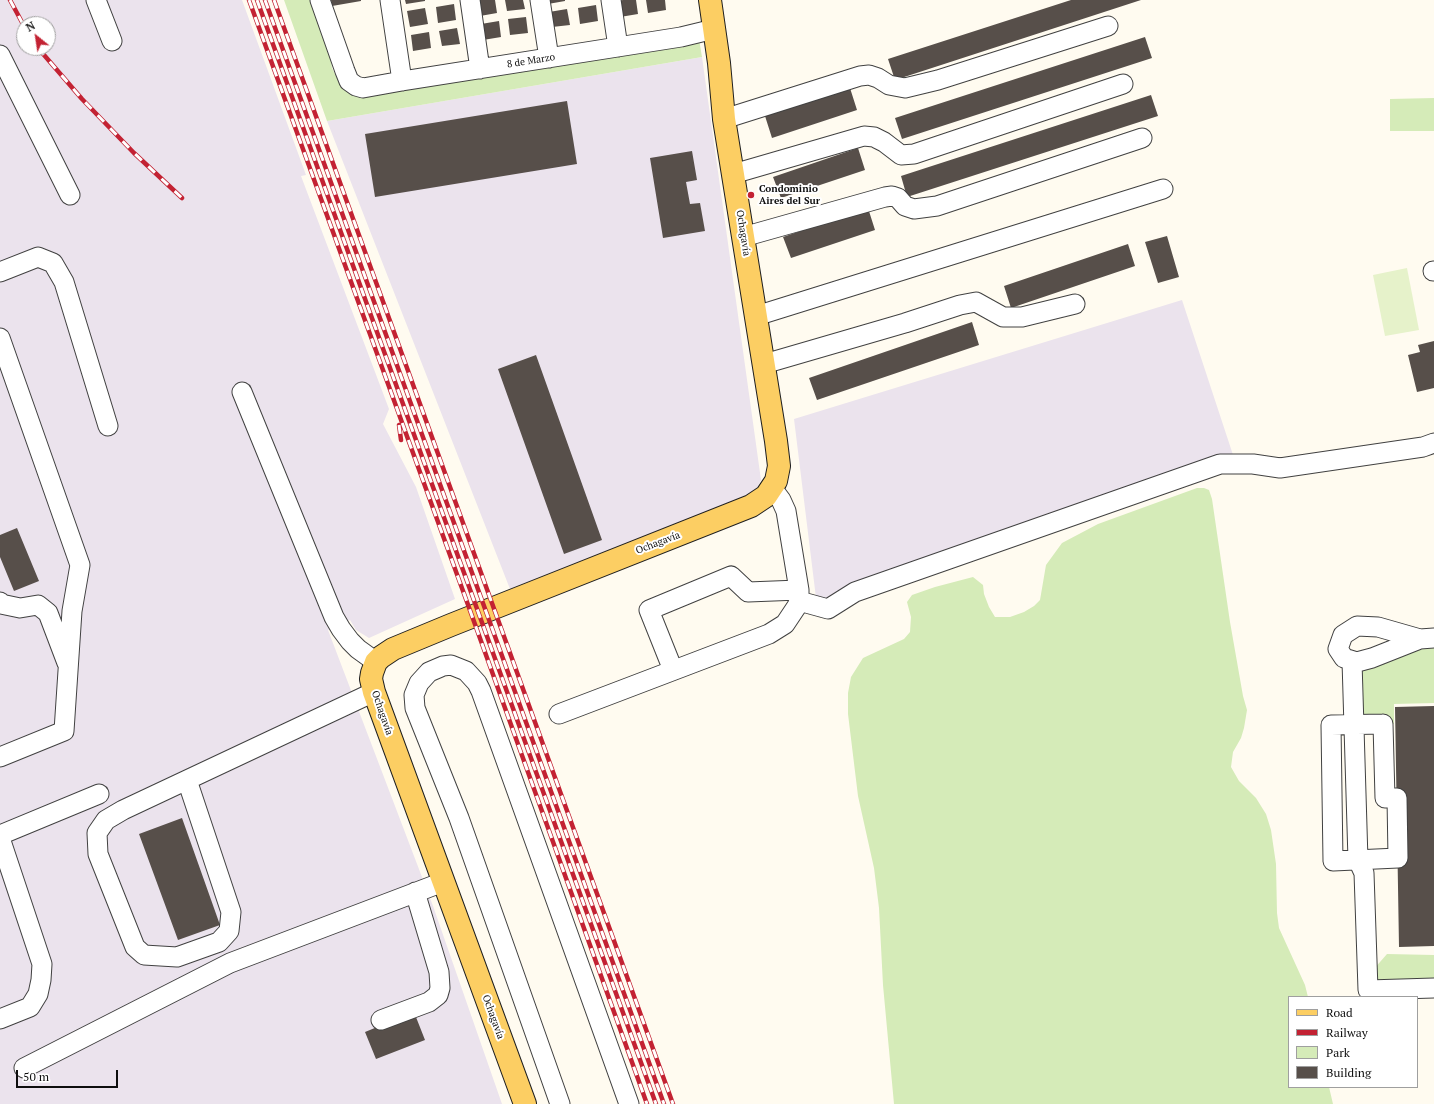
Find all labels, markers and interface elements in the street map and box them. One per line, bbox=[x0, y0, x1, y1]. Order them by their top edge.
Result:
north arrow bbox=[16, 16, 56, 56]
text: N bbox=[23, 18, 38, 35]
street label: 8 de Marzo bbox=[506, 51, 556, 71]
place label: Condominio Aires del Sur bbox=[759, 183, 820, 206]
marker: Condominio Aires del Sur bbox=[746, 190, 756, 200]
street label: Ochagavía bbox=[733, 209, 753, 257]
street label: Ochagavía bbox=[634, 529, 682, 557]
street label: Ochagavía bbox=[369, 689, 395, 737]
street label: Ochagavía bbox=[479, 993, 507, 1041]
legend bbox=[1288, 996, 1418, 1088]
text: Road bbox=[1326, 1005, 1353, 1020]
text: Railway bbox=[1326, 1025, 1368, 1040]
text: Park bbox=[1326, 1045, 1350, 1060]
scale bar bbox=[18, 1062, 120, 1088]
text: Building bbox=[1326, 1065, 1371, 1080]
text: 50 m bbox=[23, 1069, 49, 1084]

